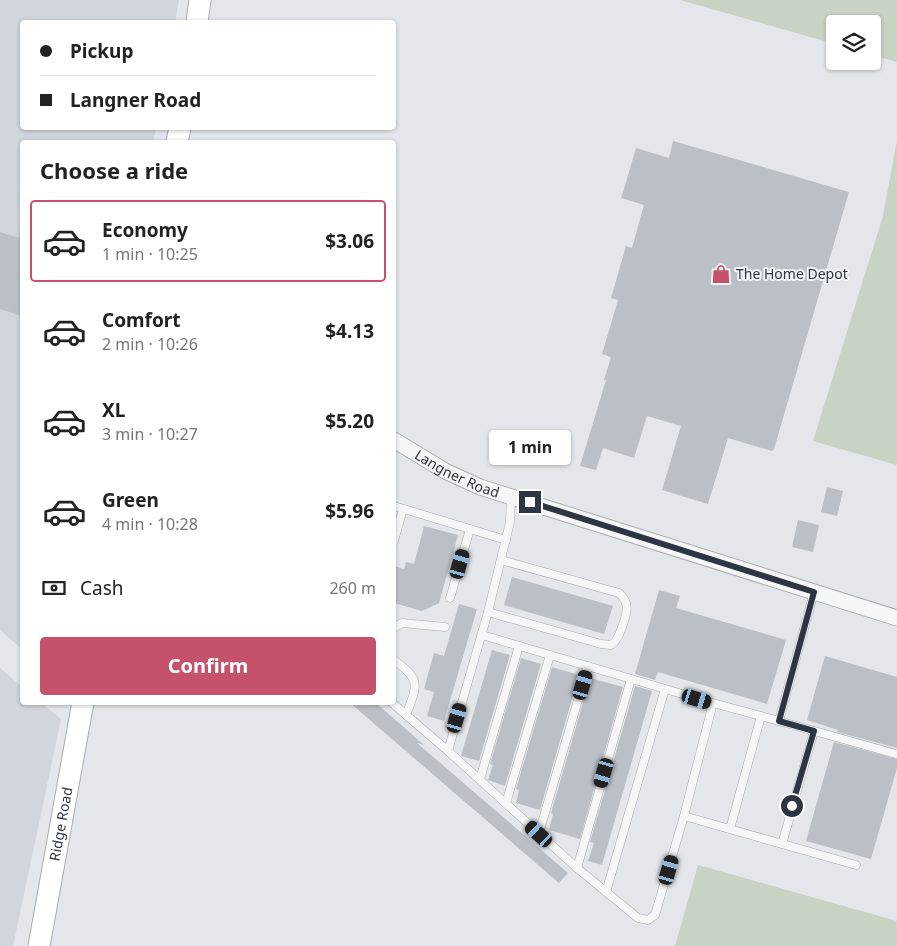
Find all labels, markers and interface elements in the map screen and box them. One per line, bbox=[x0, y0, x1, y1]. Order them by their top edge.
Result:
map controls bbox=[826, 15, 881, 70]
button: layers bbox=[826, 15, 881, 70]
text: Pickup bbox=[70, 38, 133, 64]
text: Langner Road bbox=[70, 87, 201, 113]
text: Choose a ride bbox=[40, 155, 188, 185]
text: Economy bbox=[102, 217, 188, 243]
icon: car bbox=[42, 219, 87, 264]
text: $3.06 bbox=[325, 228, 374, 254]
text: 1 min · 10:25 bbox=[102, 243, 198, 265]
shop icon: The Home Depot bbox=[710, 263, 732, 285]
place label: The Home Depot bbox=[736, 264, 848, 283]
text: Comfort bbox=[102, 307, 181, 333]
icon: car bbox=[42, 309, 87, 354]
text: $4.13 bbox=[325, 318, 374, 344]
text: 2 min · 10:26 bbox=[102, 333, 198, 355]
text: XL bbox=[102, 397, 125, 423]
icon: car bbox=[42, 399, 87, 444]
text: $5.20 bbox=[325, 408, 374, 434]
text: 3 min · 10:27 bbox=[102, 423, 198, 445]
callout: 1 min bbox=[489, 430, 571, 464]
text: 1 min bbox=[508, 436, 552, 458]
street label: Langner Road bbox=[411, 445, 502, 502]
text: Green bbox=[102, 487, 159, 513]
icon: car bbox=[42, 489, 87, 534]
route end bbox=[519, 491, 541, 513]
text: $5.96 bbox=[325, 498, 374, 524]
text: 4 min · 10:28 bbox=[102, 513, 198, 535]
car bbox=[448, 548, 471, 580]
icon: cash bbox=[40, 574, 68, 602]
text: Cash bbox=[80, 575, 124, 601]
text: 260 m bbox=[329, 577, 376, 599]
button: Confirm bbox=[40, 637, 376, 695]
car bbox=[571, 669, 594, 701]
car bbox=[680, 687, 713, 711]
car bbox=[445, 702, 468, 734]
car bbox=[592, 757, 615, 789]
street label: Ridge Road bbox=[45, 785, 77, 862]
route start bbox=[781, 795, 803, 817]
car bbox=[522, 818, 555, 850]
car bbox=[657, 854, 680, 886]

